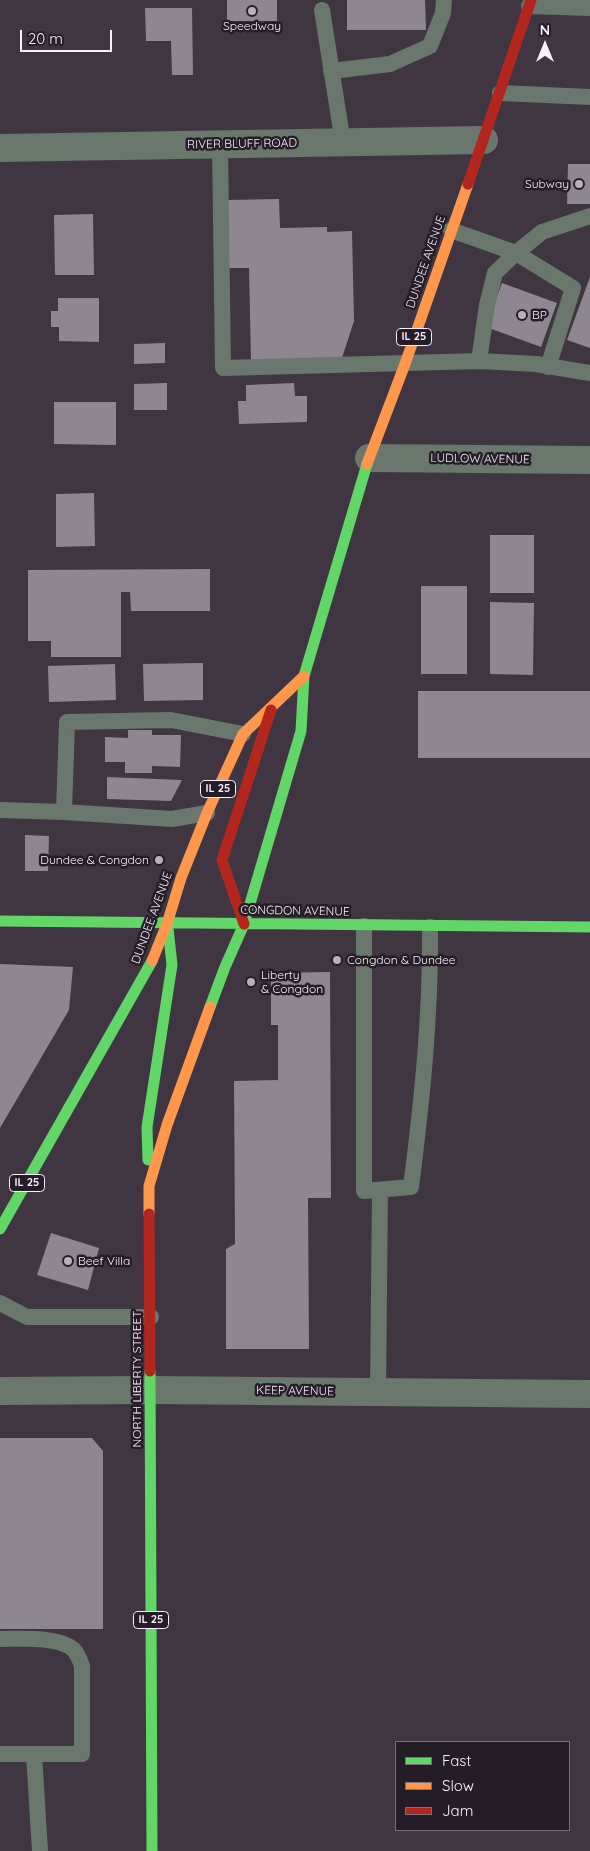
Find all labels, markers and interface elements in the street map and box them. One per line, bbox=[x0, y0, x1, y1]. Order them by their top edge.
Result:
marker: Speedway bbox=[246, 5, 258, 17]
place label: Speedway bbox=[223, 19, 281, 33]
scale bar bbox=[22, 20, 115, 52]
north arrow bbox=[520, 20, 570, 70]
text: N bbox=[540, 21, 550, 39]
text: 20 m bbox=[28, 29, 63, 48]
street label: RIVER BLUFF ROAD bbox=[187, 136, 297, 152]
place label: Subway bbox=[525, 177, 569, 191]
marker: Subway bbox=[573, 178, 585, 190]
street label: DUNDEE AVENUE bbox=[403, 214, 449, 310]
place label: BP bbox=[532, 308, 547, 322]
marker: BP bbox=[516, 309, 528, 321]
road number: IL 25 bbox=[396, 328, 432, 346]
street label: LUDLOW AVENUE bbox=[430, 451, 530, 467]
road number: IL 25 bbox=[200, 781, 236, 798]
place label: Dundee & Congdon bbox=[40, 853, 149, 867]
marker: Dundee & Congdon bbox=[153, 854, 165, 866]
street label: DUNDEE AVENUE bbox=[129, 870, 175, 966]
street label: CONGDON AVENUE bbox=[240, 903, 350, 919]
place label: Congdon & Dundee bbox=[347, 953, 456, 967]
marker: Congdon & Dundee bbox=[331, 954, 343, 966]
place label: Liberty & Congdon bbox=[261, 968, 323, 996]
marker: Liberty & Congdon bbox=[245, 976, 257, 988]
road number: IL 25 bbox=[10, 1174, 44, 1192]
place label: Beef Villa bbox=[78, 1254, 130, 1268]
marker: Beef Villa bbox=[62, 1255, 74, 1267]
street label: NORTH LIBERTY STREET bbox=[130, 1310, 144, 1448]
street label: KEEP AVENUE bbox=[256, 1383, 334, 1399]
road number: IL 25 bbox=[134, 1612, 168, 1628]
legend bbox=[395, 1741, 570, 1831]
text: Fast bbox=[442, 1751, 471, 1770]
text: Slow bbox=[442, 1776, 474, 1795]
text: Jam bbox=[442, 1801, 473, 1820]

